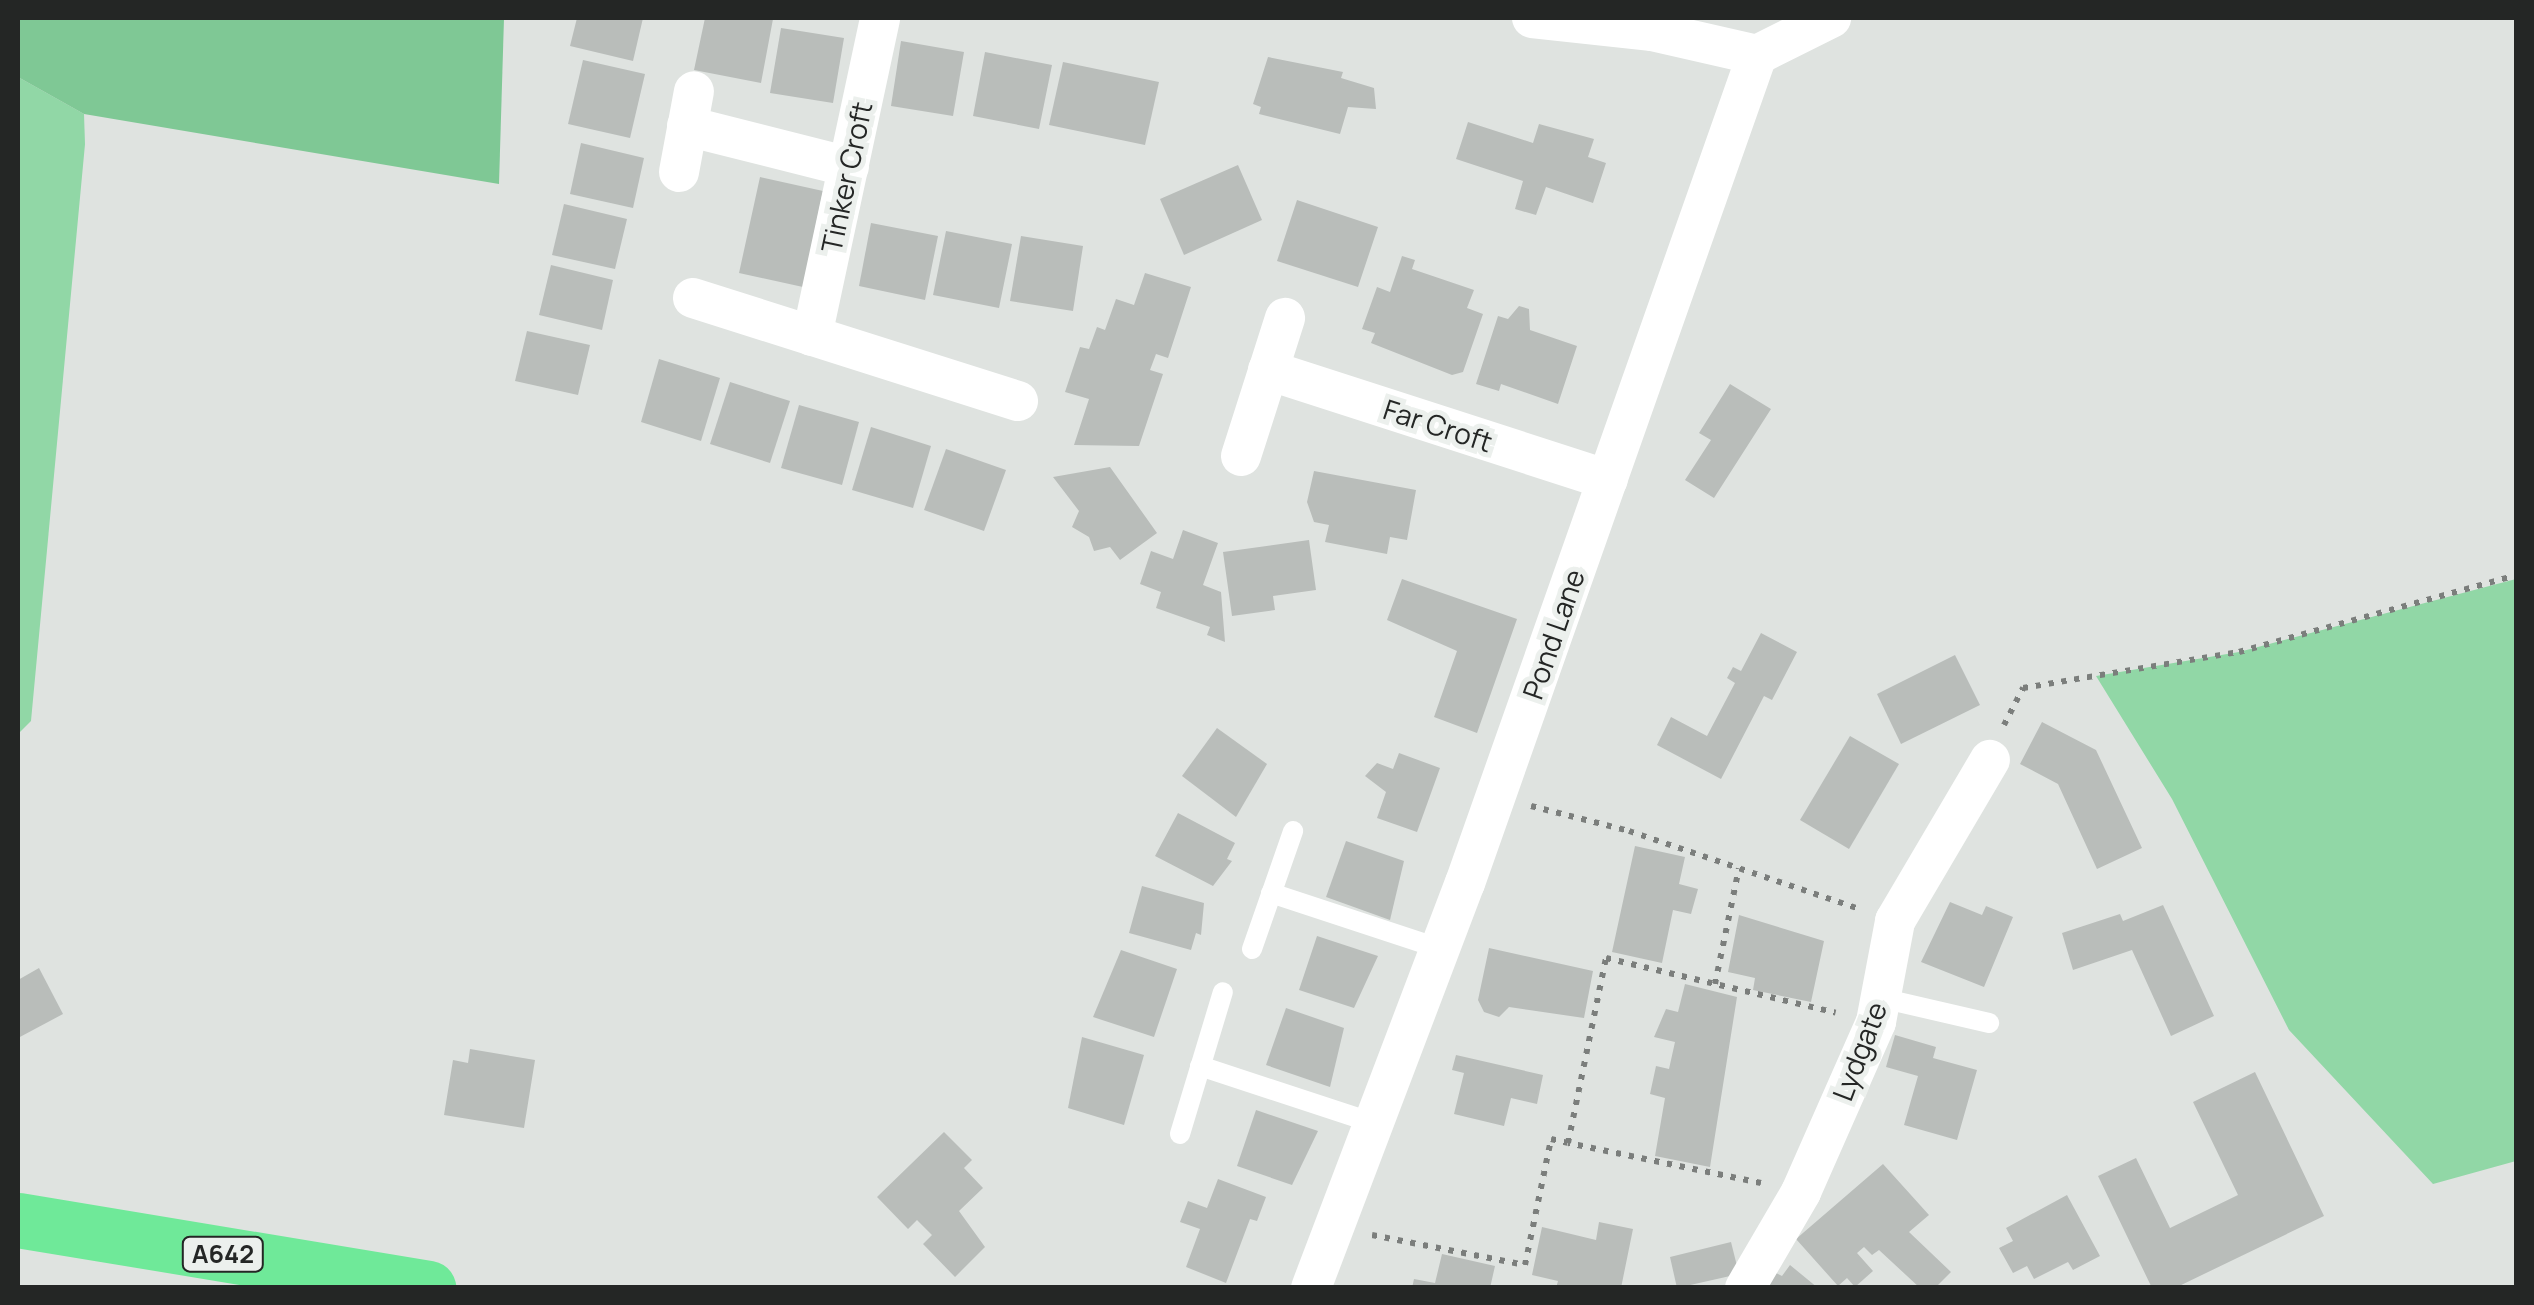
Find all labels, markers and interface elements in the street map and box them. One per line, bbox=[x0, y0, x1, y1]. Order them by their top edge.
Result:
street label: Tinker Croft bbox=[814, 99, 878, 255]
street label: Far Croft bbox=[1379, 392, 1497, 458]
street label: Pond Lane bbox=[1515, 565, 1591, 703]
street label: Lydgate bbox=[1825, 997, 1893, 1105]
road number: A642 bbox=[180, 1234, 266, 1274]

